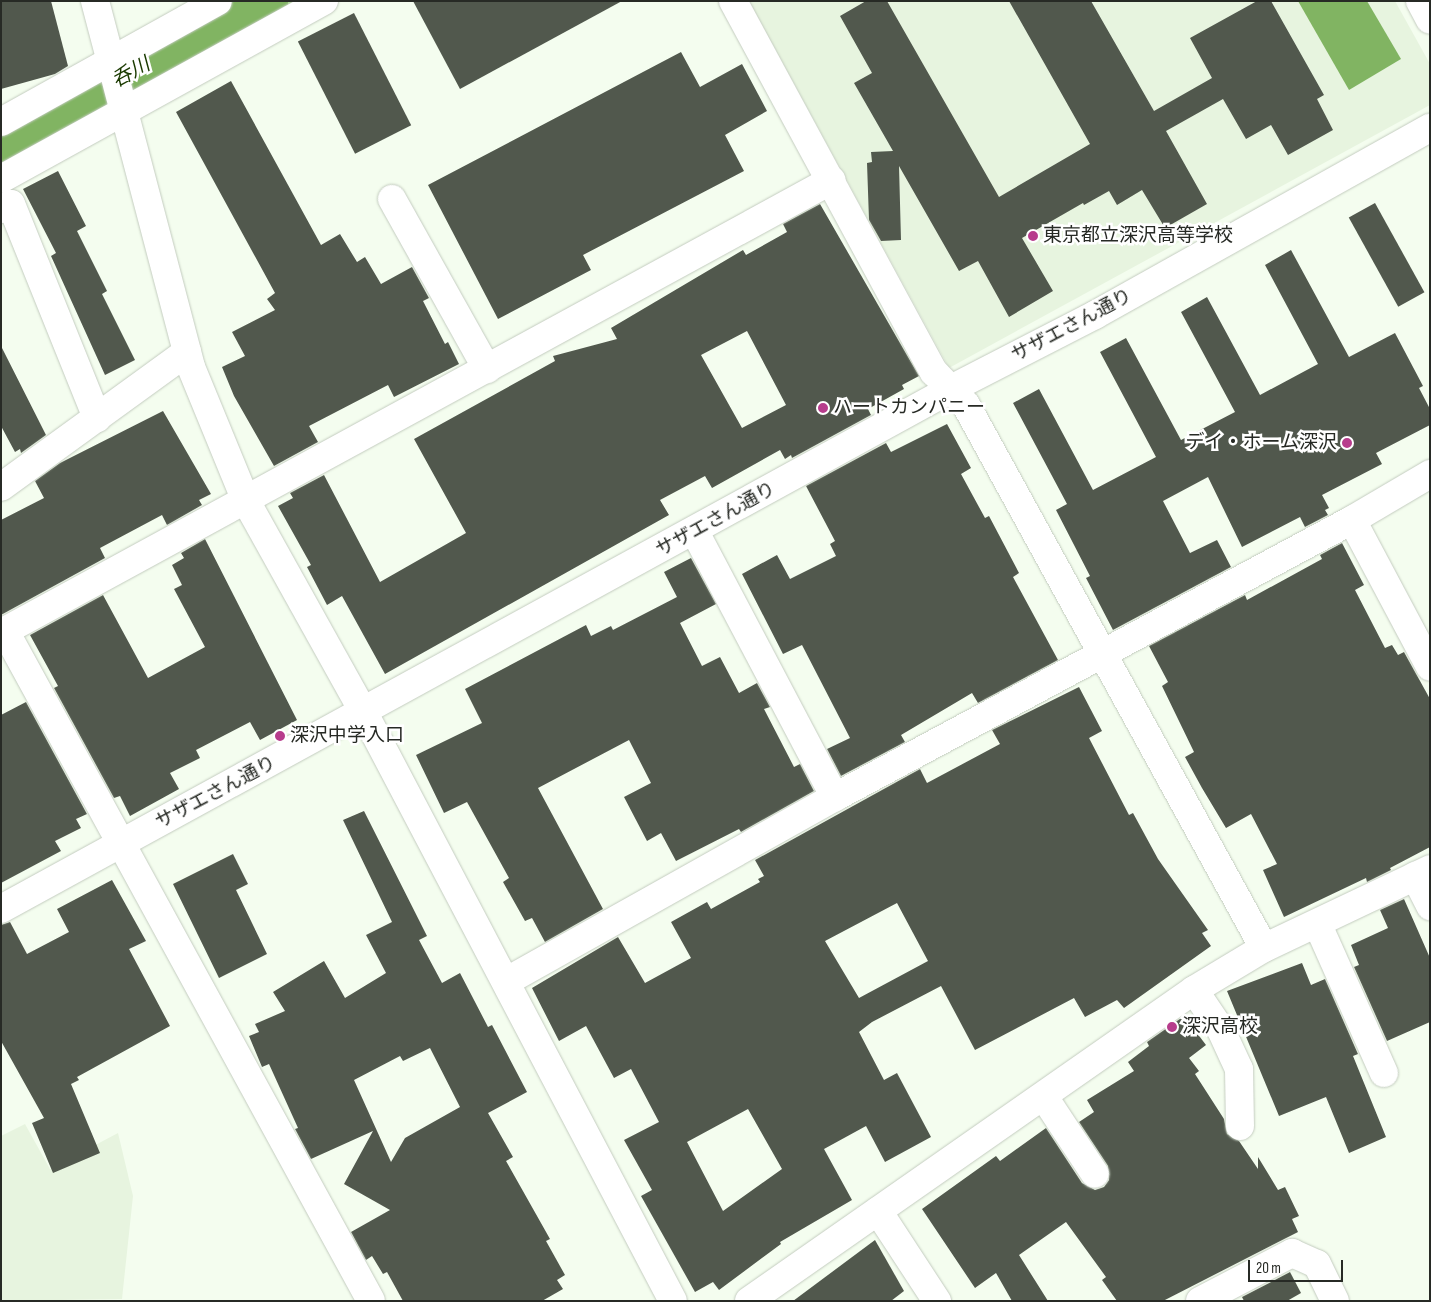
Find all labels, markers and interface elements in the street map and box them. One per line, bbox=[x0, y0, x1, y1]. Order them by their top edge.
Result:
water label: 呑川 bbox=[108, 53, 154, 93]
place label: 東京都立深沢高等学校 bbox=[1043, 225, 1233, 247]
marker: 東京都立深沢高等学校 bbox=[1027, 230, 1039, 242]
street label: サザエさん通り bbox=[1008, 285, 1136, 367]
place label: ハートカンパニー bbox=[833, 397, 985, 419]
marker: ハートカンパニー bbox=[817, 402, 829, 414]
place label: デイ・ホーム深沢 bbox=[1185, 432, 1337, 454]
marker: デイ・ホーム深沢 bbox=[1341, 437, 1353, 449]
street label: サザエさん通り bbox=[652, 478, 780, 562]
place label: 深沢中学入口 bbox=[290, 725, 404, 747]
marker: 深沢中学入口 bbox=[274, 730, 286, 742]
street label: サザエさん通り bbox=[152, 752, 280, 834]
place label: 深沢高校 bbox=[1182, 1016, 1258, 1038]
marker: 深沢高校 bbox=[1166, 1021, 1178, 1033]
scale bar bbox=[1251, 1250, 1346, 1282]
text: 20 m bbox=[1256, 1259, 1281, 1278]

